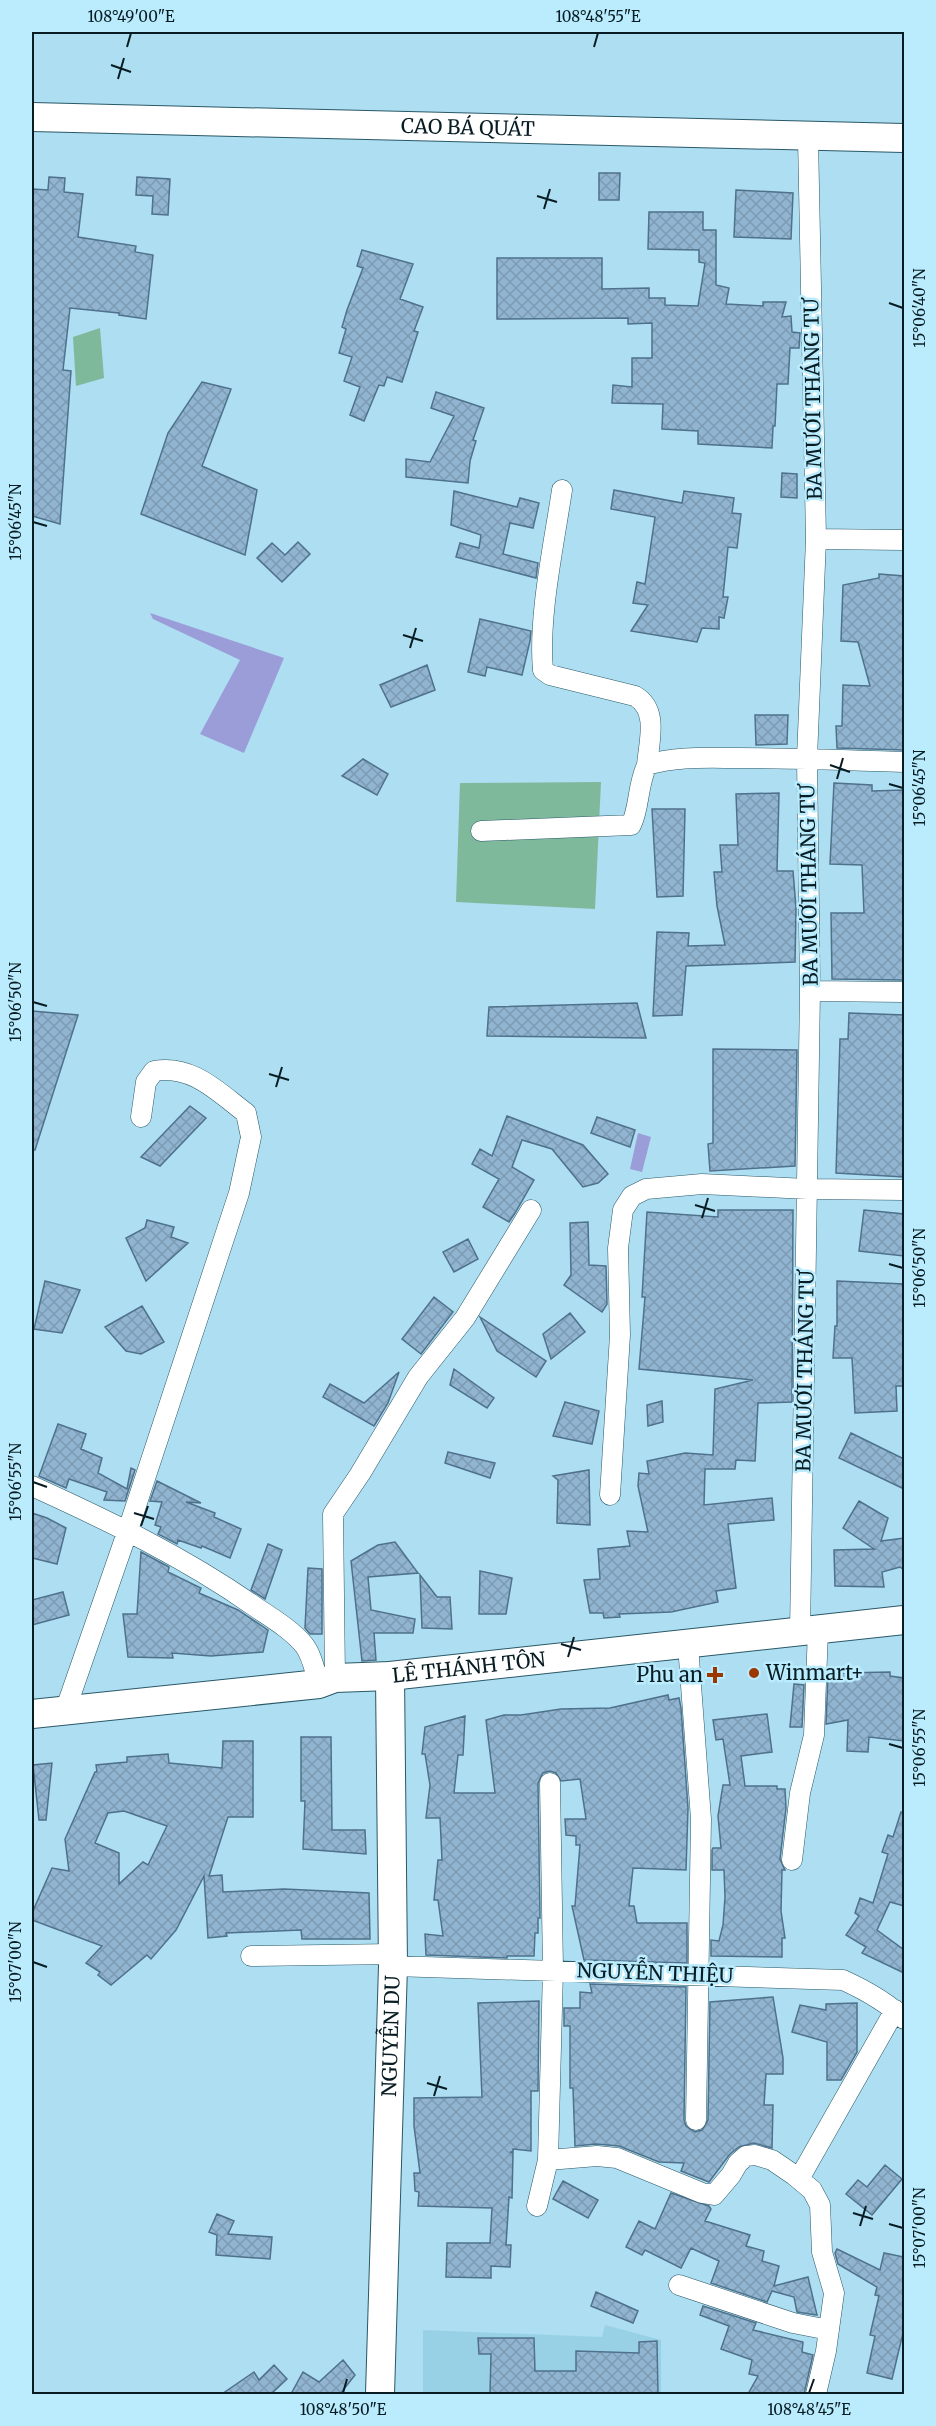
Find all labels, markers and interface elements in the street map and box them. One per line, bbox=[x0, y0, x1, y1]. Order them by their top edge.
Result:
text: 108°49'00"E bbox=[87, 7, 175, 26]
text: 108°48'55"E bbox=[556, 7, 641, 26]
street label: CAO BÁ QUÁT bbox=[401, 112, 535, 141]
text: 15°06'40"N bbox=[910, 268, 929, 348]
street label: BA MƯƠI THÁNG TƯ bbox=[796, 297, 827, 500]
text: 15°06'45"N bbox=[6, 483, 25, 560]
text: 15°06'45"N bbox=[910, 749, 929, 826]
street label: BA MƯƠI THÁNG TƯ bbox=[792, 783, 823, 986]
text: 15°06'50"N bbox=[6, 962, 25, 1042]
text: 15°06'50"N bbox=[910, 1228, 929, 1308]
street label: BA MƯƠI THÁNG TƯ bbox=[788, 1269, 819, 1472]
text: 15°06'55"N bbox=[6, 1443, 25, 1521]
street label: LÊ THÁNH TÔN bbox=[391, 1646, 547, 1688]
place label: Winmart+ bbox=[765, 1660, 864, 1685]
place label: Phu an bbox=[636, 1662, 703, 1687]
marker: Winmart+ bbox=[747, 1666, 761, 1680]
marker: Phu an bbox=[708, 1668, 722, 1682]
text: 15°06'55"N bbox=[910, 1709, 929, 1787]
text: 15°07'00"N bbox=[6, 1921, 25, 2003]
street label: NGUYỄN THIỆU bbox=[576, 1952, 734, 1988]
street label: NGUYỄN DU bbox=[373, 1975, 405, 2097]
text: 15°07'00"N bbox=[910, 2187, 929, 2269]
text: 108°48'50"E bbox=[300, 2400, 387, 2419]
text: 108°48'45"E bbox=[767, 2400, 851, 2419]

